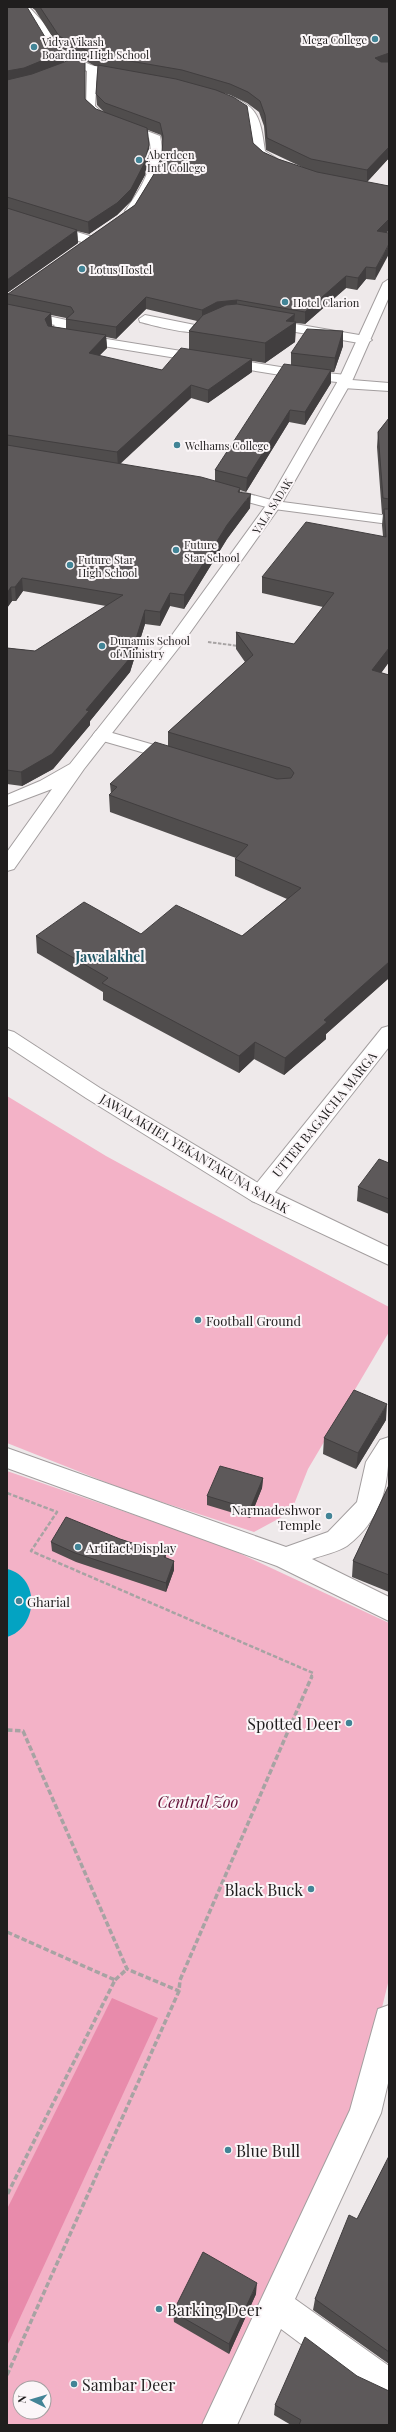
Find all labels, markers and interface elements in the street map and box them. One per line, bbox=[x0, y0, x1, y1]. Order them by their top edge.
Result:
place label: Mega College bbox=[302, 32, 367, 47]
place label: Vidya Vikash Boarding High School bbox=[41, 34, 149, 62]
marker: Mega College bbox=[370, 34, 380, 44]
marker: Vidya Vikash Boarding High School bbox=[29, 42, 39, 52]
place label: Aberdeen Int'l College bbox=[146, 147, 206, 175]
marker: Aberdeen Int'l College bbox=[134, 155, 144, 165]
place label: Lotus Hostel bbox=[90, 262, 152, 277]
marker: Lotus Hostel bbox=[77, 264, 87, 274]
place label: Hotel Clarion bbox=[293, 295, 360, 310]
marker: Hotel Clarion bbox=[280, 297, 290, 307]
place label: Welhams College bbox=[184, 438, 269, 453]
marker: Welhams College bbox=[172, 440, 182, 450]
street label: YALA SADAK bbox=[248, 475, 296, 537]
place label: Future Star School bbox=[184, 537, 240, 565]
marker: Future Star School bbox=[171, 545, 181, 555]
place label: Future Star High School bbox=[78, 552, 137, 580]
marker: Future Star High School bbox=[65, 560, 75, 570]
place label: Dunamis School of Ministry bbox=[110, 633, 190, 661]
marker: Dunamis School of Ministry bbox=[97, 641, 107, 651]
district label: Jawalakhel bbox=[74, 947, 145, 966]
street label: UTTER BAGAICHA MARGA bbox=[268, 1047, 381, 1180]
street label: JAWALAKHEL YEKANTAKUNA SADAK bbox=[96, 1089, 293, 1217]
place label: Football Ground bbox=[206, 1312, 302, 1329]
marker: Football Ground bbox=[193, 1315, 203, 1325]
place label: Narmadeshwor Temple bbox=[232, 1501, 321, 1533]
marker: Narmadeshwor Temple bbox=[324, 1511, 334, 1521]
place label: Artifact Display bbox=[85, 1539, 177, 1556]
marker: Artifact Display bbox=[73, 1542, 83, 1552]
place label: Gharial bbox=[27, 1593, 70, 1610]
marker: Gharial bbox=[14, 1596, 24, 1606]
place label: Spotted Deer bbox=[247, 1713, 341, 1734]
marker: Spotted Deer bbox=[344, 1718, 354, 1728]
park label: Central Zoo bbox=[158, 1791, 239, 1812]
place label: Black Buck bbox=[224, 1879, 303, 1900]
marker: Black Buck bbox=[306, 1884, 316, 1894]
place label: Blue Bull bbox=[236, 2140, 301, 2161]
marker: Blue Bull bbox=[223, 2145, 233, 2155]
place label: Barking Deer bbox=[167, 2299, 262, 2320]
marker: Barking Deer bbox=[154, 2304, 164, 2314]
place label: Sambar Deer bbox=[82, 2374, 175, 2395]
marker: Sambar Deer bbox=[69, 2379, 79, 2389]
north arrow bbox=[12, 2380, 52, 2420]
text: N bbox=[14, 2394, 29, 2404]

